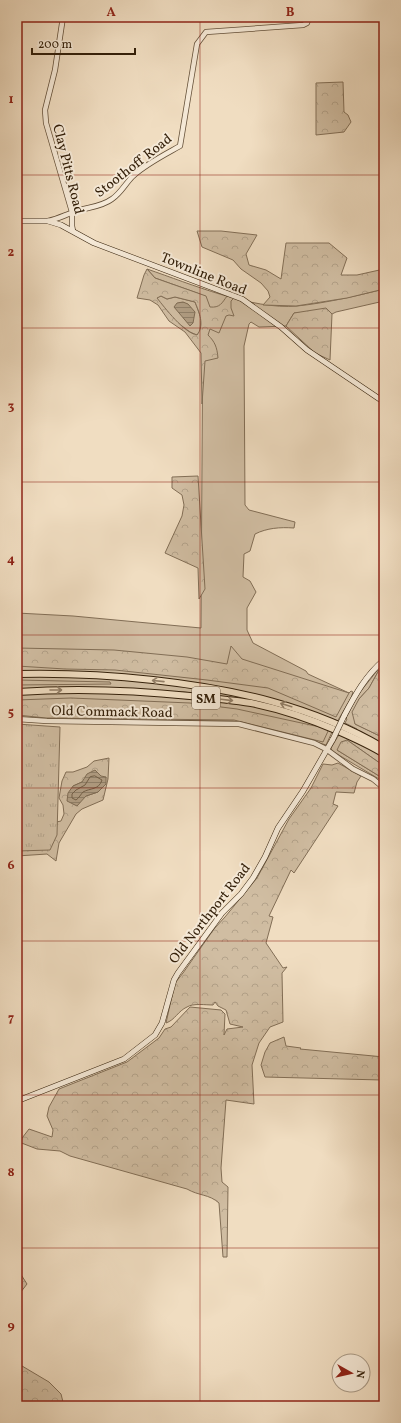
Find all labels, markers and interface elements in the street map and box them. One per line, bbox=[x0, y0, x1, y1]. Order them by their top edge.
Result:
text: A bbox=[106, 4, 116, 22]
text: B bbox=[286, 4, 295, 22]
scale bar bbox=[32, 30, 135, 56]
text: 200 m bbox=[38, 37, 72, 53]
text: 1 bbox=[8, 91, 14, 109]
street label: Clay Pitts Road bbox=[47, 122, 88, 217]
street label: Stoothoff Road bbox=[91, 130, 177, 202]
text: 2 bbox=[8, 244, 15, 262]
street label: Townline Road bbox=[157, 248, 250, 300]
text: 3 bbox=[8, 398, 15, 416]
text: 4 bbox=[7, 551, 15, 569]
one-way arrow bbox=[152, 677, 165, 684]
one-way arrow bbox=[49, 686, 62, 694]
road number: SM bbox=[192, 687, 220, 709]
one-way arrow bbox=[221, 696, 234, 704]
one-way arrow bbox=[279, 701, 292, 708]
street label: Old Commack Road bbox=[51, 702, 173, 723]
text: 5 bbox=[8, 704, 14, 722]
text: 6 bbox=[7, 857, 15, 875]
street label: Old Northport Road bbox=[165, 860, 256, 968]
text: 7 bbox=[8, 1010, 14, 1028]
text: 8 bbox=[7, 1164, 15, 1182]
text: 9 bbox=[7, 1317, 15, 1335]
north arrow bbox=[331, 1353, 371, 1393]
text: N bbox=[351, 1369, 367, 1379]

